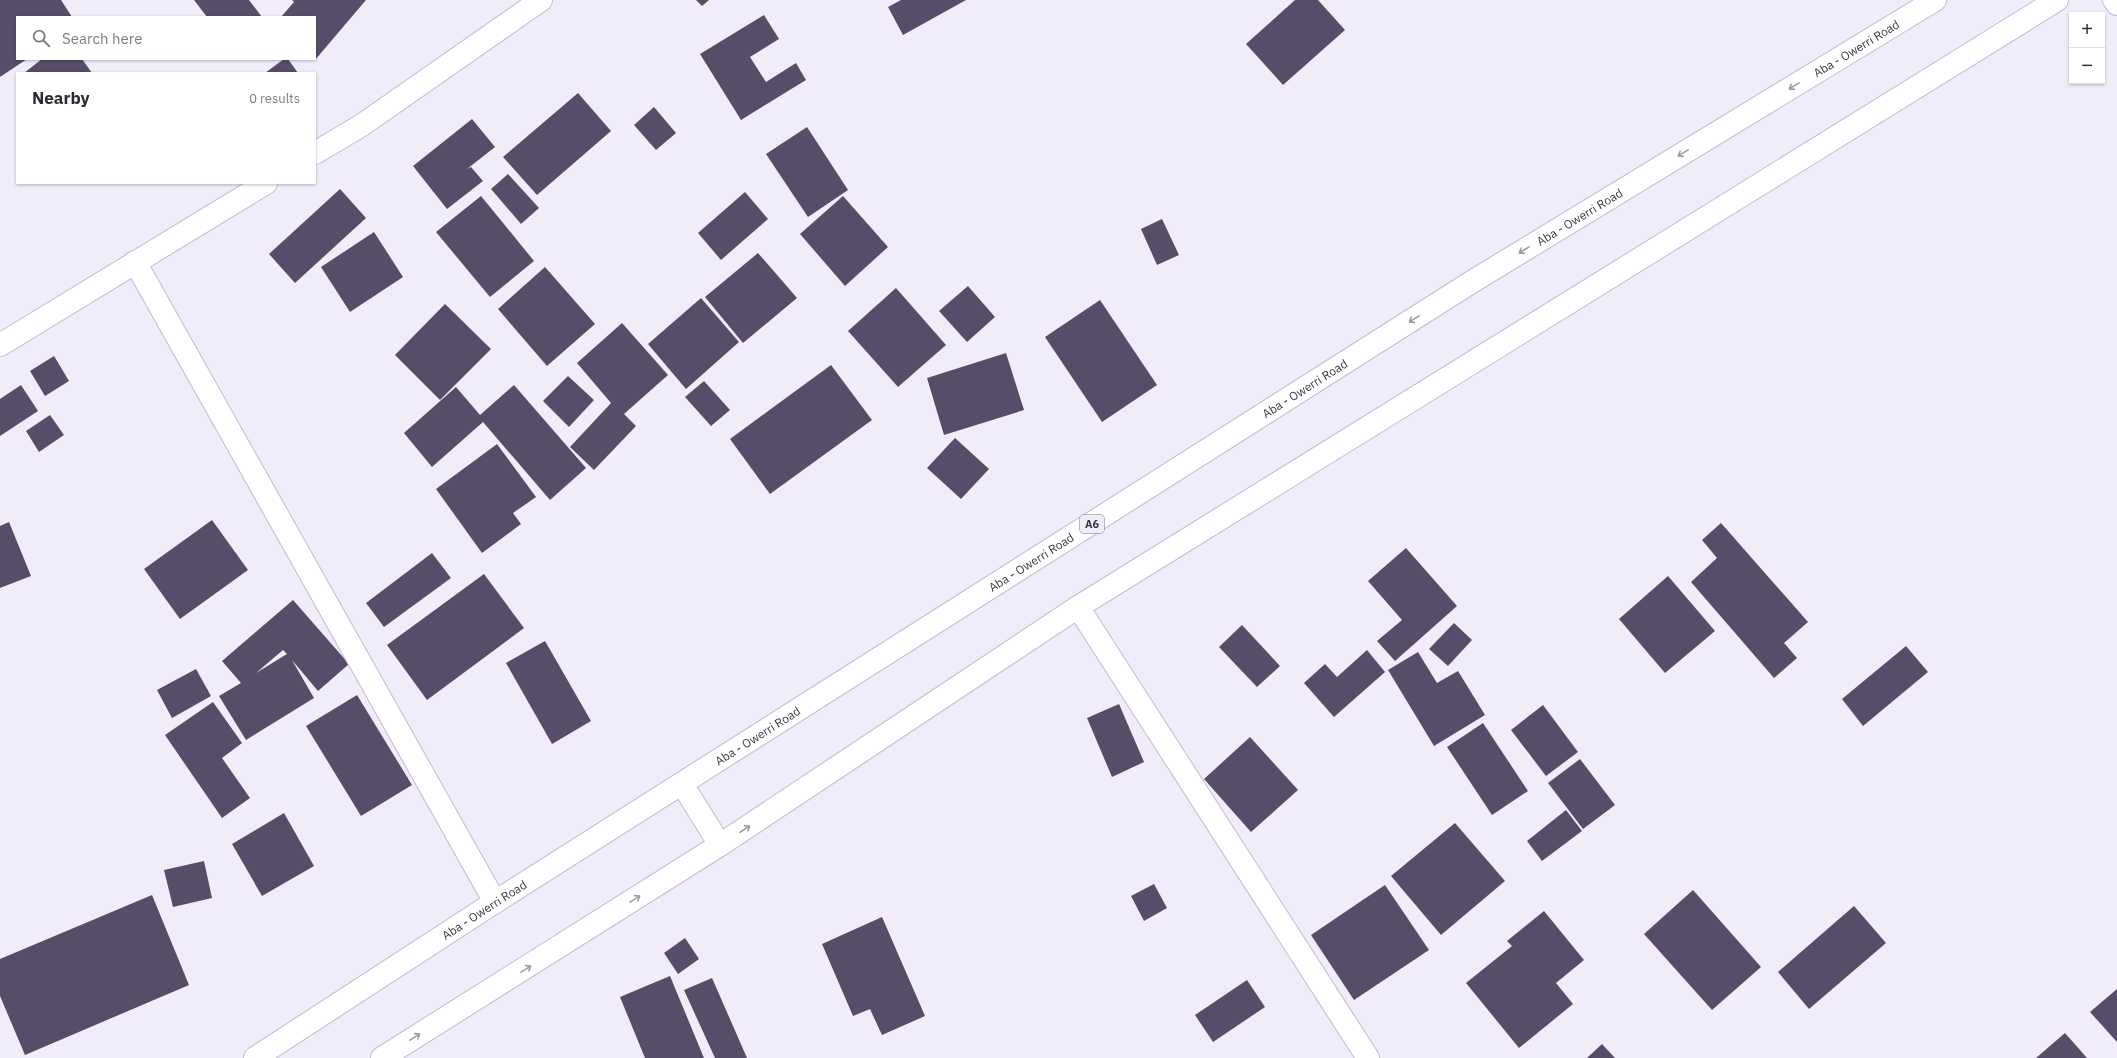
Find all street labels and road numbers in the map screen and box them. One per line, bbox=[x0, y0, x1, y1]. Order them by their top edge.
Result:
street label: Aba - Owerri Road bbox=[1810, 16, 1902, 80]
street label: Aba - Owerri Road bbox=[1533, 185, 1625, 248]
street label: Aba - Owerri Road bbox=[1259, 355, 1350, 421]
road number: A6 bbox=[1080, 515, 1104, 533]
street label: Aba - Owerri Road bbox=[985, 529, 1076, 594]
street label: Aba - Owerri Road bbox=[712, 703, 803, 768]
street label: Aba - Owerri Road bbox=[439, 876, 529, 942]

